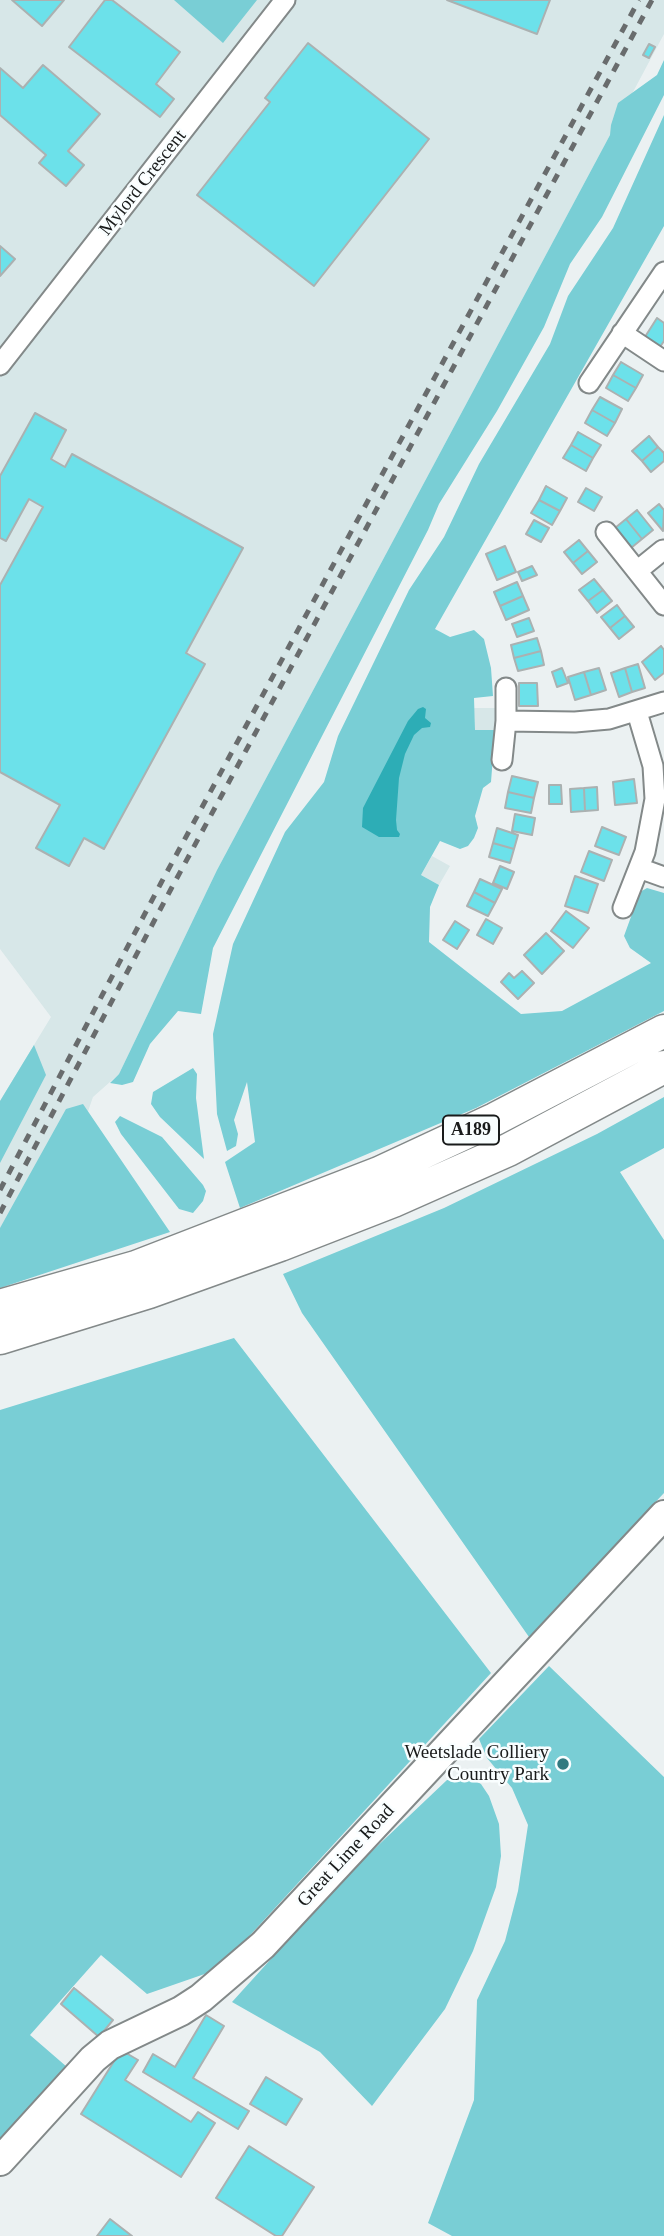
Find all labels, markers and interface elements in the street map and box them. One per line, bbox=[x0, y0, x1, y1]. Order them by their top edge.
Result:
street label: Mylord Crescent bbox=[95, 125, 191, 241]
road number: A189 bbox=[443, 1115, 499, 1144]
place label: Weetslade Colliery Country Park bbox=[404, 1742, 549, 1786]
marker: Weetslade Colliery Country Park bbox=[555, 1756, 571, 1772]
street label: Great Lime Road bbox=[293, 1800, 399, 1912]

